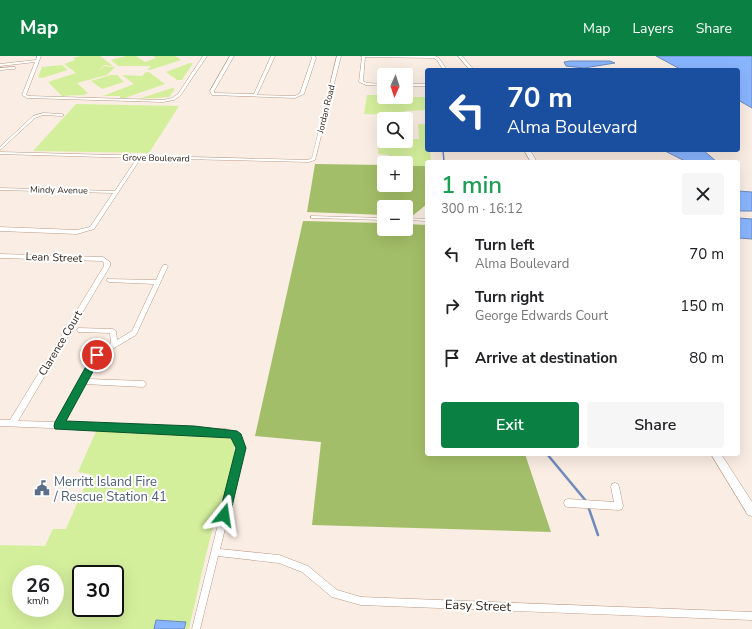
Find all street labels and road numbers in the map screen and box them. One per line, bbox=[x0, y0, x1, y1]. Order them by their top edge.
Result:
street label: Jordan Road bbox=[314, 84, 338, 135]
street label: Grove Boulevard bbox=[122, 151, 190, 165]
street label: Mindy Avenue bbox=[30, 183, 88, 197]
street label: Lean Street bbox=[25, 249, 83, 266]
street label: Clarence Court bbox=[35, 308, 86, 379]
street label: Easy Street bbox=[445, 596, 512, 616]

